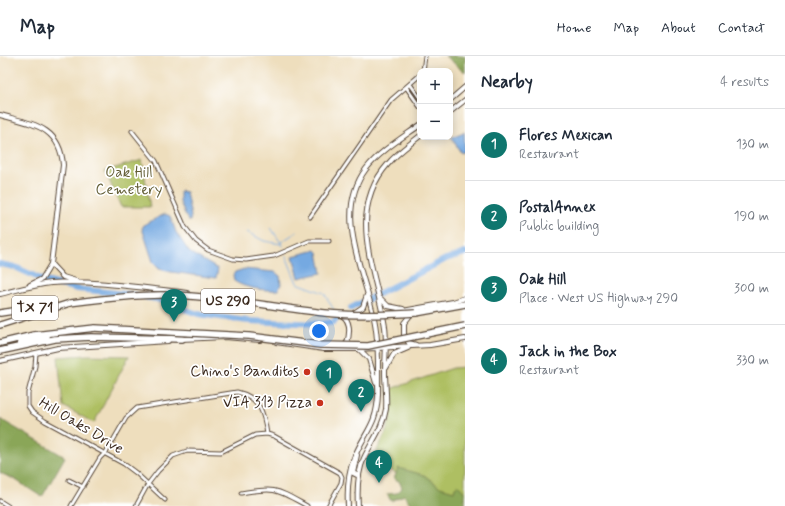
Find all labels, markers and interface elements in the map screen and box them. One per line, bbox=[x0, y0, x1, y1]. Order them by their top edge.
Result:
text: Map bbox=[20, 15, 55, 40]
text: Home bbox=[557, 19, 591, 37]
text: Map bbox=[613, 19, 639, 37]
text: About bbox=[661, 19, 696, 37]
text: Contact bbox=[718, 19, 765, 37]
map controls bbox=[417, 68, 453, 140]
button: + bbox=[417, 68, 453, 104]
text: Nearby bbox=[481, 71, 533, 93]
text: 4 results bbox=[720, 74, 769, 91]
button: − bbox=[417, 104, 453, 140]
text: Flores Mexican bbox=[519, 126, 613, 146]
text: 1 bbox=[491, 136, 497, 153]
text: 130 m bbox=[736, 136, 769, 153]
text: Restaurant bbox=[519, 146, 579, 163]
park label: Oak Hill Cemetery bbox=[96, 163, 163, 200]
text: PostalAnnex bbox=[519, 198, 595, 218]
text: 2 bbox=[491, 208, 497, 225]
text: 190 m bbox=[734, 208, 769, 225]
text: Public building bbox=[519, 218, 599, 235]
text: Oak Hill bbox=[519, 270, 567, 290]
text: 3 bbox=[491, 280, 497, 297]
text: 300 m bbox=[734, 280, 769, 297]
pin: 3 bbox=[161, 289, 187, 322]
road number: US 290 bbox=[201, 289, 255, 313]
text: Place · West US Highway 290 bbox=[519, 290, 678, 307]
road number: TX 71 bbox=[12, 296, 58, 320]
your location bbox=[309, 321, 329, 341]
text: Jack in the Box bbox=[519, 342, 617, 362]
text: 4 bbox=[490, 352, 498, 369]
text: 330 m bbox=[736, 352, 769, 369]
pin: 1 bbox=[316, 360, 342, 393]
place label: Chino's Banditos bbox=[190, 362, 299, 382]
text: Restaurant bbox=[519, 362, 579, 379]
marker: Chino's Banditos bbox=[302, 367, 312, 377]
pin: 2 bbox=[348, 379, 374, 412]
street label: Hill Oaks Drive bbox=[35, 393, 127, 459]
place label: VIA 313 Pizza bbox=[223, 393, 312, 413]
marker: VIA 313 Pizza bbox=[315, 398, 325, 408]
pin: 4 bbox=[366, 450, 392, 483]

